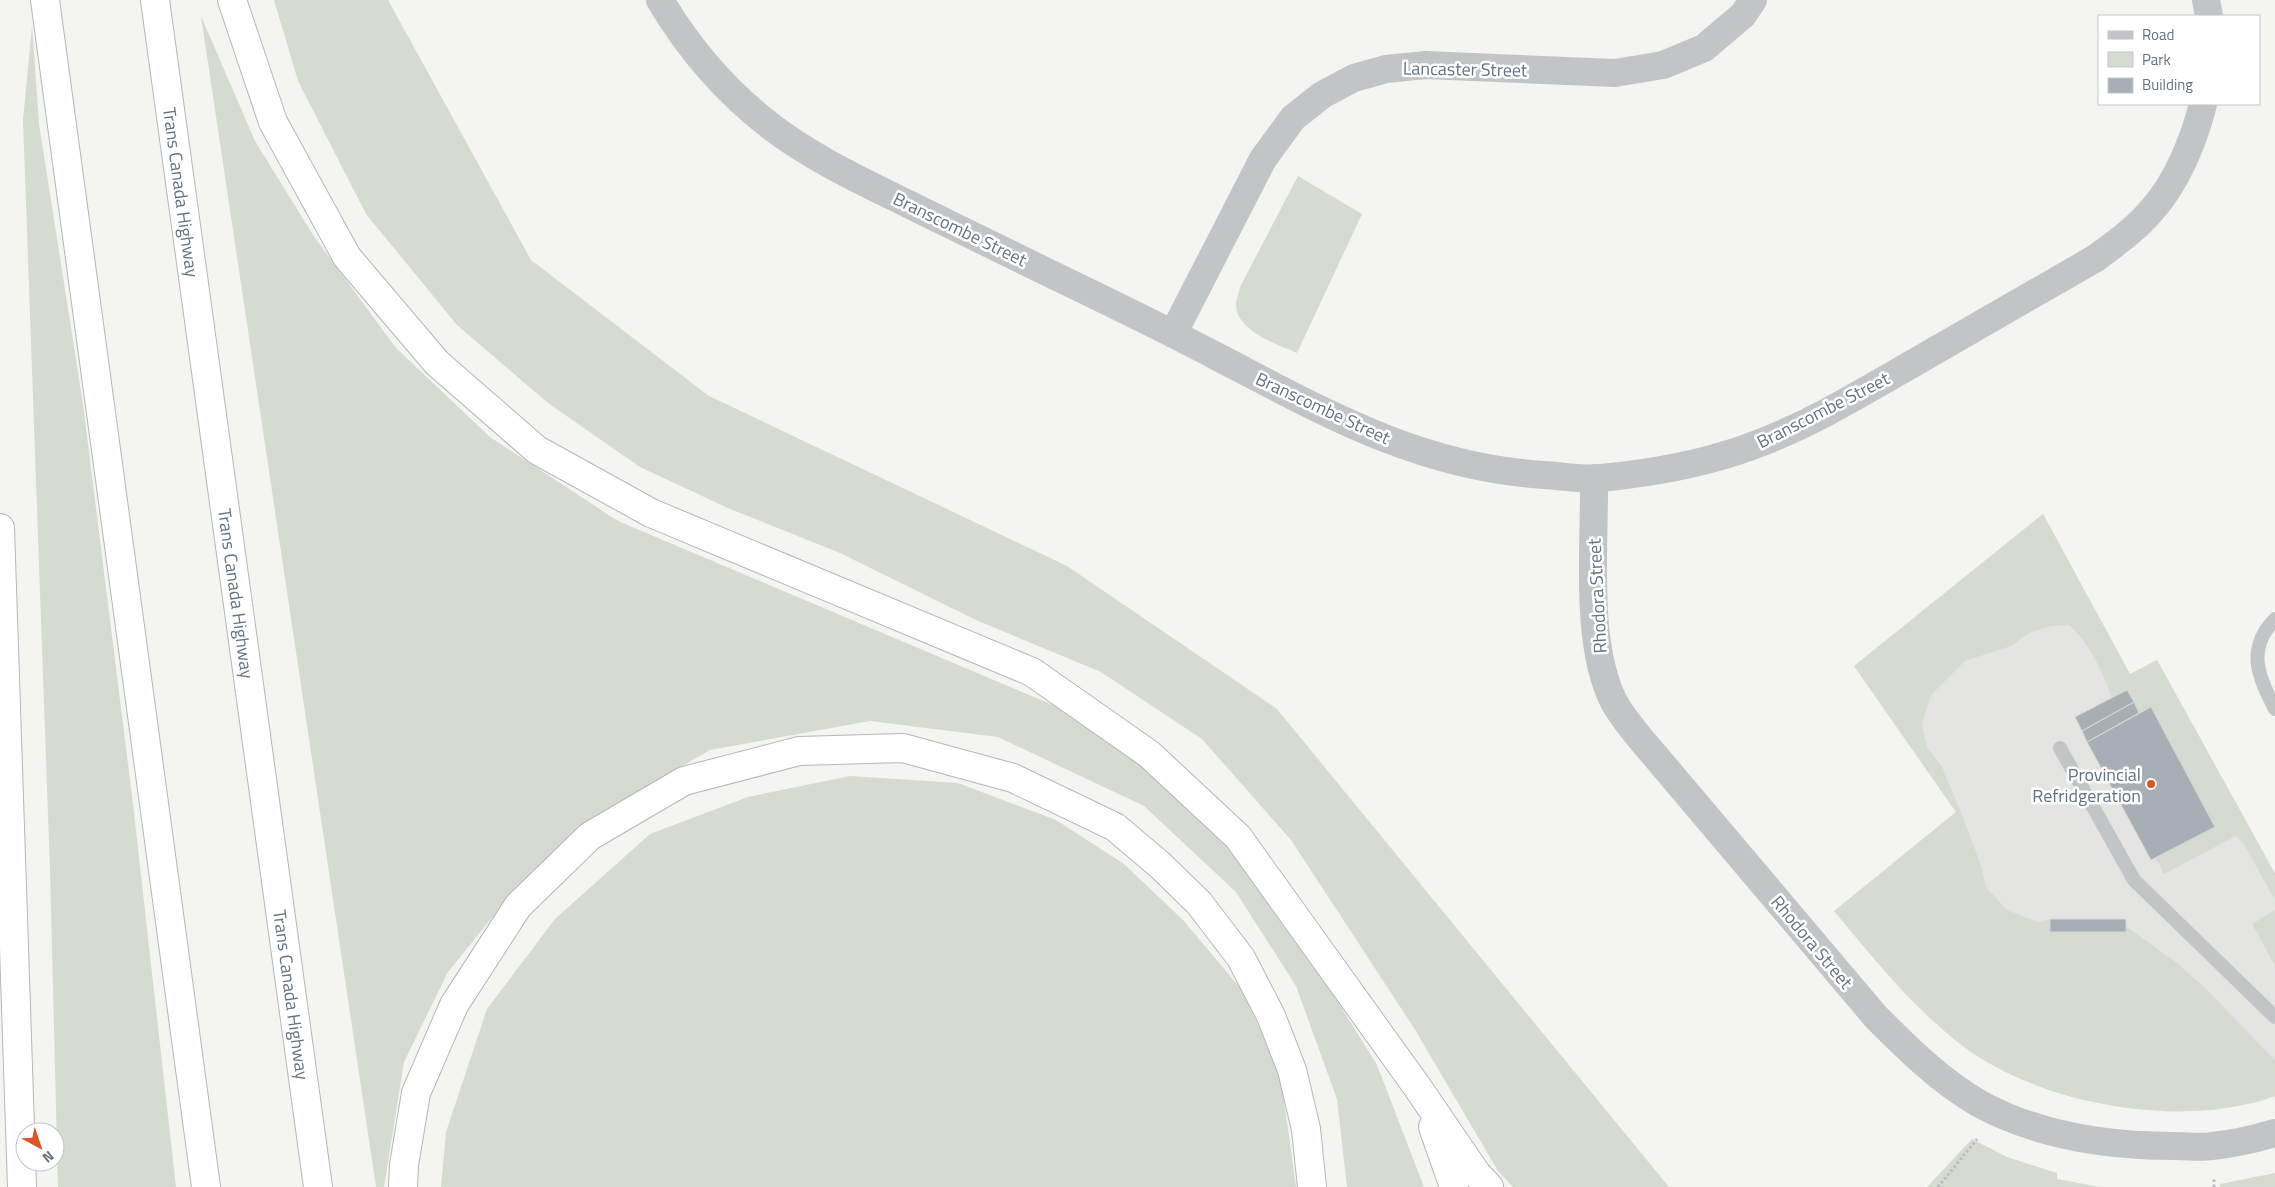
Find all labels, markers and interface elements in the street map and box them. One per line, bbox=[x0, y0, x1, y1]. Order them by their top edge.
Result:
legend bbox=[2098, 15, 2260, 105]
text: Road bbox=[2142, 23, 2174, 46]
text: Park bbox=[2142, 48, 2171, 71]
street label: Lancaster Street bbox=[1403, 54, 1528, 84]
text: Building bbox=[2142, 73, 2193, 96]
street label: Trans Canada Highway bbox=[156, 105, 206, 279]
street label: Branscombe Street bbox=[889, 185, 1032, 273]
street label: Branscombe Street bbox=[1251, 365, 1395, 451]
street label: Branscombe Street bbox=[1752, 365, 1895, 455]
street label: Trans Canada Highway bbox=[211, 507, 262, 681]
street label: Rhodora Street bbox=[1580, 537, 1613, 654]
place label: Provincial Refridgeration bbox=[2032, 761, 2141, 809]
marker: Provincial Refridgeration bbox=[2145, 778, 2157, 790]
street label: Rhodora Street bbox=[1765, 889, 1860, 995]
street label: Trans Canada Highway bbox=[267, 908, 317, 1082]
north arrow bbox=[15, 1122, 65, 1172]
text: N bbox=[38, 1146, 59, 1169]

